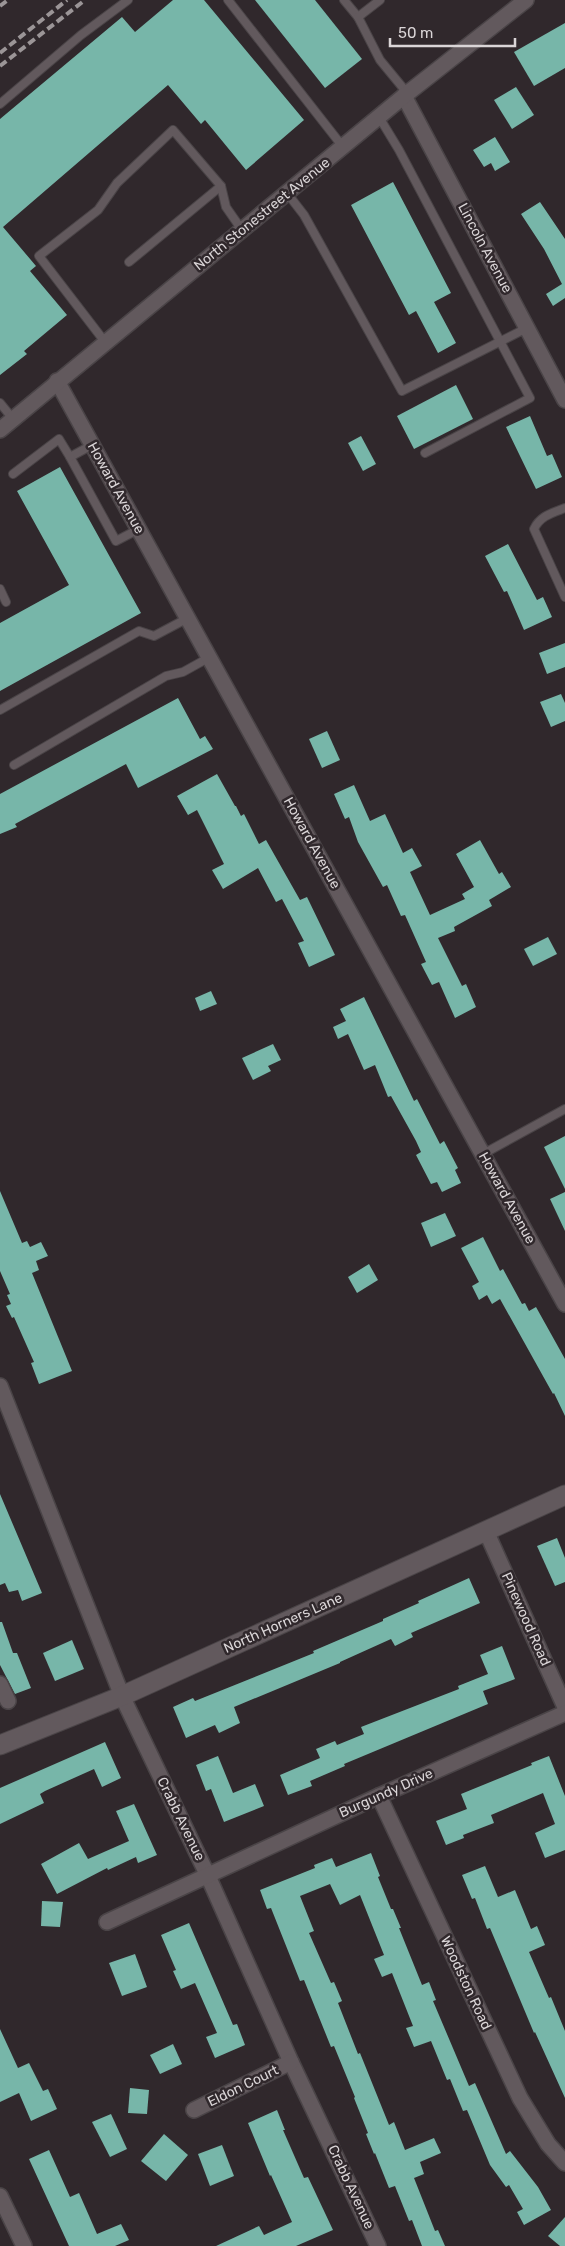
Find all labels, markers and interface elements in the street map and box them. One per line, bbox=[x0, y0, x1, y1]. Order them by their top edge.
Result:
scale bar bbox=[390, 15, 515, 47]
text: 50 m bbox=[398, 24, 433, 42]
street label: North Stonestreet Avenue bbox=[191, 154, 334, 274]
street label: Lincoln Avenue bbox=[454, 200, 516, 296]
street label: Howard Avenue bbox=[84, 439, 148, 537]
street label: Howard Avenue bbox=[280, 794, 344, 892]
street label: Howard Avenue bbox=[475, 1149, 539, 1247]
street label: Pinewood Road bbox=[498, 1570, 554, 1668]
street label: North Horners Lane bbox=[221, 1589, 345, 1657]
street label: Burgundy Drive bbox=[336, 1765, 436, 1821]
street label: Crabb Avenue bbox=[153, 1774, 209, 1864]
street label: Woodston Road bbox=[437, 1934, 495, 2032]
street label: Eldon Court bbox=[205, 2061, 282, 2110]
street label: Crabb Avenue bbox=[324, 2142, 378, 2232]

